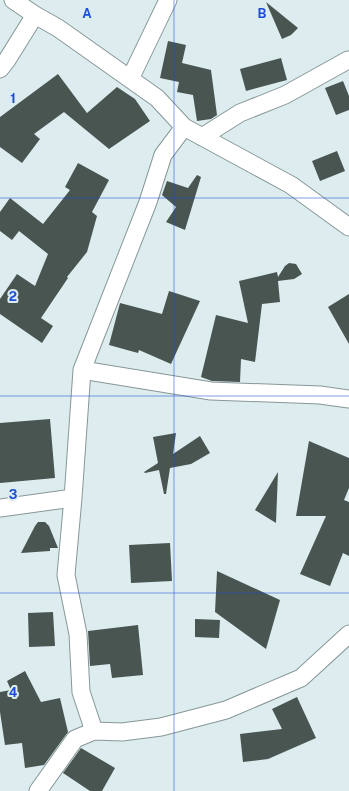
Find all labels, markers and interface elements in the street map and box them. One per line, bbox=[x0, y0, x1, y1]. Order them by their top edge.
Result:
text: A bbox=[82, 6, 92, 21]
text: B bbox=[258, 6, 267, 21]
text: 1 bbox=[10, 91, 16, 106]
text: 2 bbox=[9, 289, 17, 304]
text: 3 bbox=[9, 487, 18, 502]
text: 4 bbox=[9, 685, 18, 700]

